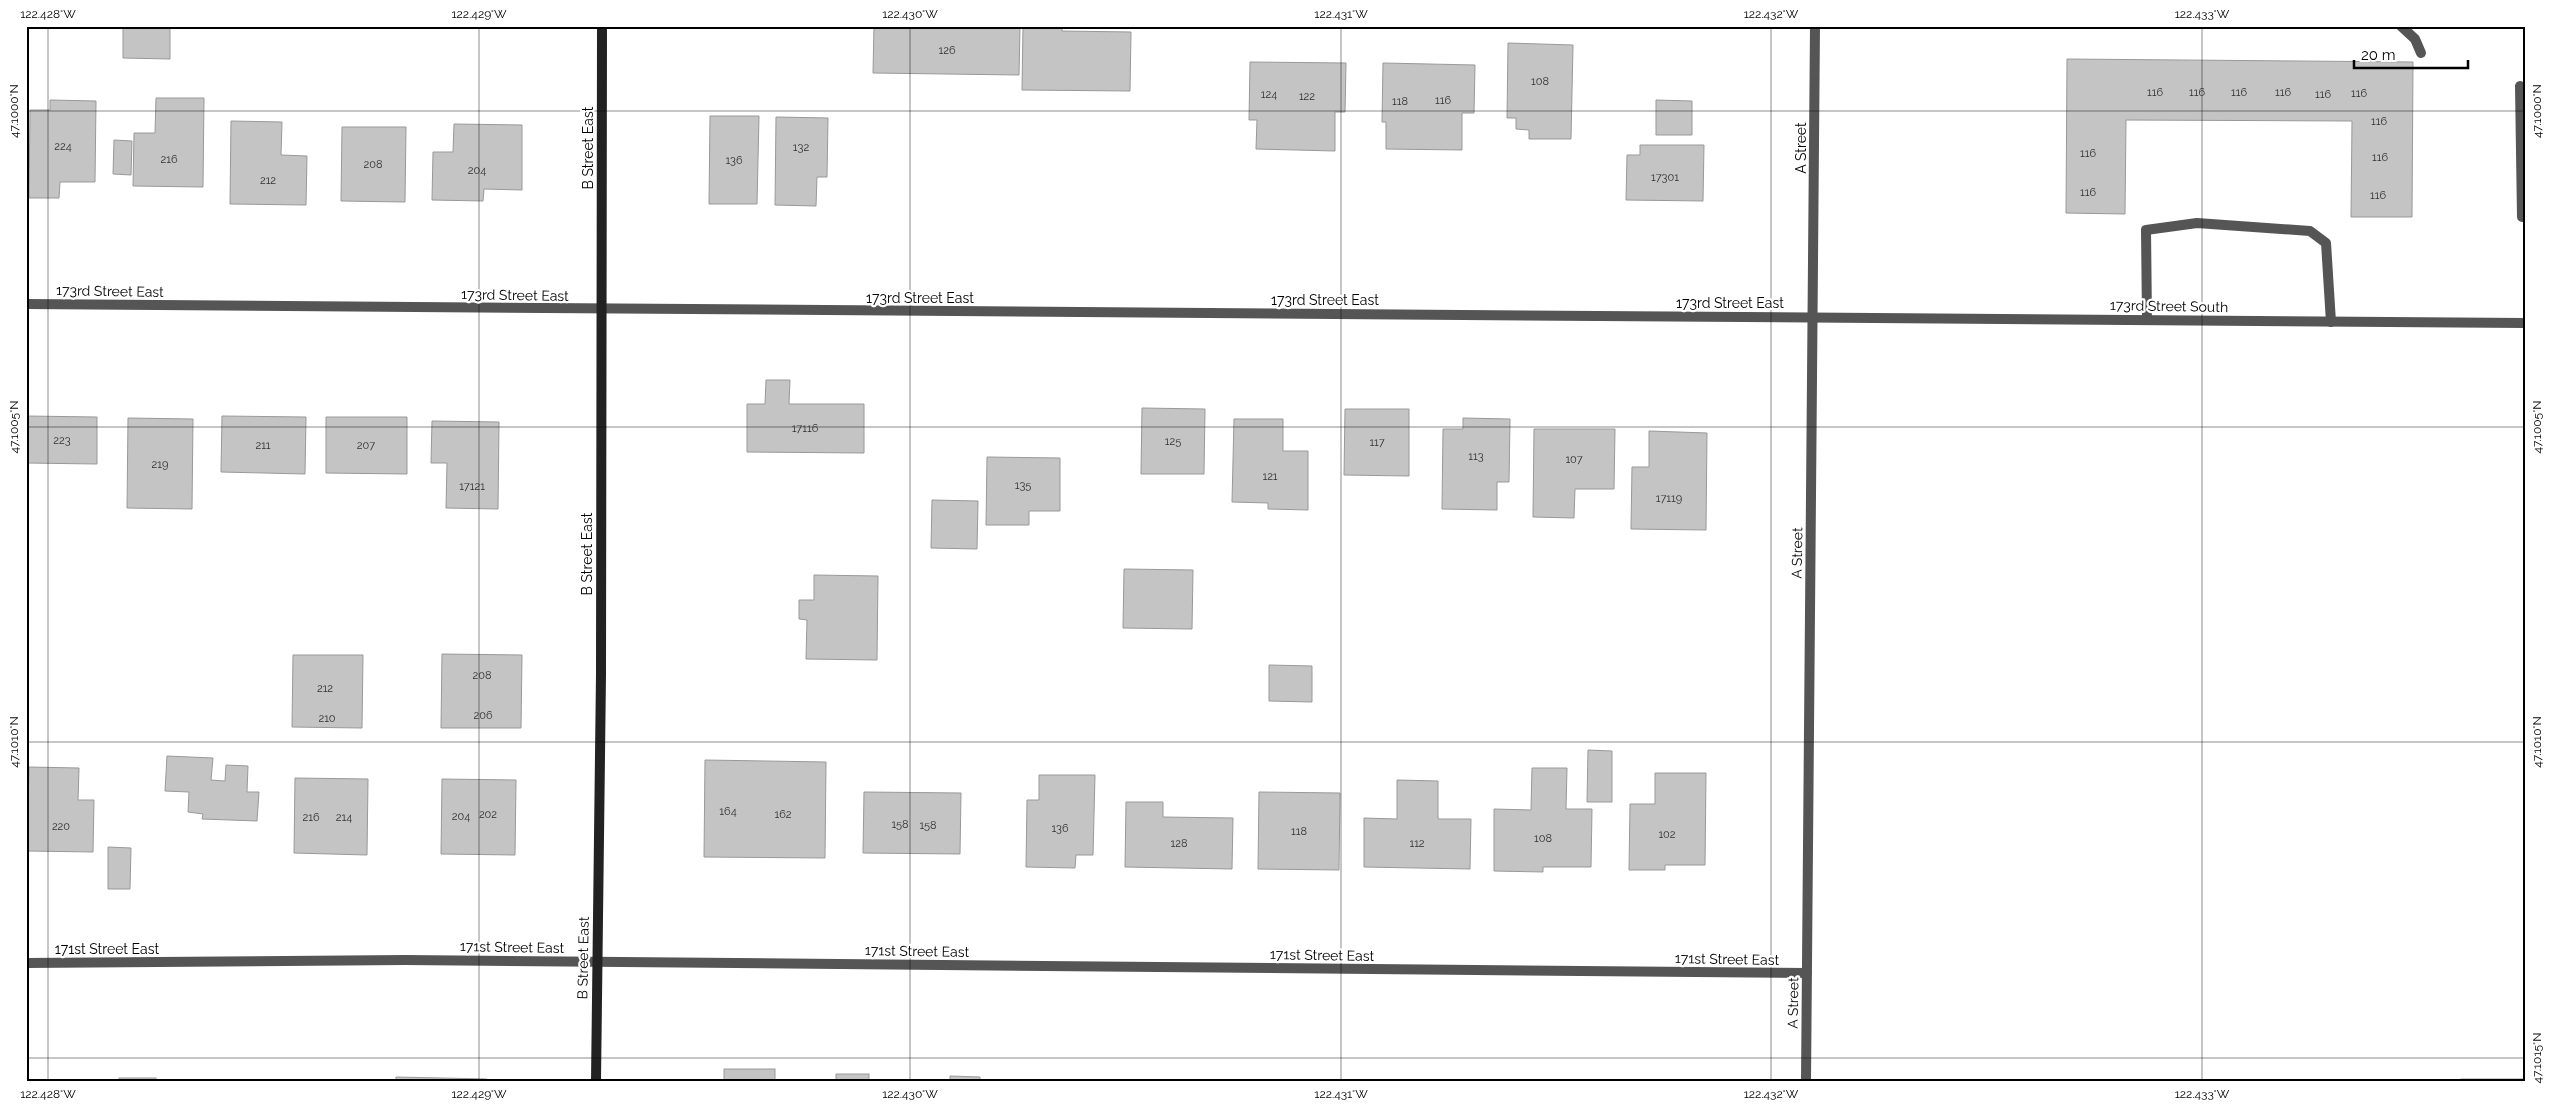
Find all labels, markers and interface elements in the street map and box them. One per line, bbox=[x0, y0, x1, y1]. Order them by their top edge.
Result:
text: 122.428°W bbox=[20, 7, 76, 21]
text: 122.429°W bbox=[451, 7, 507, 21]
text: 122.430°W bbox=[882, 7, 938, 21]
text: 122.431°W bbox=[1314, 7, 1368, 21]
text: 122.432°W bbox=[1744, 7, 1799, 21]
text: 122.433°W bbox=[2175, 7, 2230, 21]
scale bar bbox=[2354, 38, 2467, 70]
house number: 126 bbox=[938, 44, 956, 57]
text: 20 m bbox=[2361, 46, 2396, 64]
house number: 108 bbox=[1531, 75, 1549, 88]
text: 47.1000°N bbox=[7, 84, 21, 138]
text: 47.1000°N bbox=[2530, 84, 2544, 138]
house number: 116 bbox=[2147, 86, 2163, 99]
house number: 116 bbox=[2189, 86, 2205, 99]
house number: 116 bbox=[2231, 86, 2247, 99]
house number: 116 bbox=[2275, 86, 2291, 99]
house number: 116 bbox=[2351, 87, 2367, 100]
house number: 124 bbox=[1261, 88, 1277, 101]
house number: 116 bbox=[2315, 88, 2331, 101]
house number: 122 bbox=[1299, 90, 1315, 103]
house number: 116 bbox=[1435, 94, 1451, 107]
house number: 118 bbox=[1392, 95, 1408, 108]
street label: B Street East bbox=[580, 106, 596, 189]
house number: 116 bbox=[2371, 115, 2387, 128]
street label: A Street bbox=[1793, 122, 1809, 174]
house number: 224 bbox=[54, 140, 72, 153]
house number: 132 bbox=[793, 141, 809, 154]
house number: 116 bbox=[2080, 147, 2096, 160]
house number: 116 bbox=[2372, 151, 2388, 164]
house number: 216 bbox=[160, 153, 178, 166]
house number: 136 bbox=[725, 154, 743, 167]
house number: 208 bbox=[364, 158, 383, 171]
house number: 204 bbox=[468, 164, 486, 177]
house number: 17301 bbox=[1651, 171, 1679, 184]
house number: 212 bbox=[260, 174, 276, 187]
house number: 116 bbox=[2080, 186, 2096, 199]
house number: 116 bbox=[2370, 189, 2386, 202]
street label: 173rd Street East bbox=[56, 282, 164, 300]
street label: 173rd Street East bbox=[461, 286, 569, 304]
street label: 173rd Street East bbox=[866, 290, 974, 306]
street label: 173rd Street East bbox=[1271, 292, 1379, 308]
street label: 173rd Street East bbox=[1676, 295, 1784, 311]
street label: 173rd Street South bbox=[2110, 297, 2228, 315]
text: 47.1005°N bbox=[7, 400, 21, 454]
text: 47.1005°N bbox=[2530, 400, 2544, 454]
house number: 17116 bbox=[792, 422, 819, 435]
house number: 223 bbox=[53, 434, 71, 447]
house number: 125 bbox=[1165, 435, 1181, 448]
house number: 117 bbox=[1369, 436, 1385, 449]
house number: 211 bbox=[255, 439, 271, 452]
house number: 207 bbox=[357, 439, 375, 452]
house number: 113 bbox=[1468, 450, 1484, 463]
house number: 107 bbox=[1565, 453, 1583, 466]
house number: 219 bbox=[152, 458, 168, 471]
house number: 121 bbox=[1262, 470, 1278, 483]
house number: 135 bbox=[1015, 479, 1031, 492]
house number: 17121 bbox=[459, 480, 485, 493]
house number: 17119 bbox=[1656, 492, 1682, 505]
street label: B Street East bbox=[579, 512, 595, 595]
street label: A Street bbox=[1789, 527, 1805, 579]
house number: 208 bbox=[473, 669, 492, 682]
house number: 212 bbox=[317, 682, 333, 695]
house number: 206 bbox=[473, 709, 493, 722]
house number: 210 bbox=[318, 712, 336, 725]
text: 47.1010°N bbox=[7, 716, 21, 768]
text: 47.1010°N bbox=[2530, 716, 2544, 768]
house number: 164 bbox=[719, 805, 737, 818]
house number: 202 bbox=[479, 808, 497, 821]
house number: 162 bbox=[774, 808, 792, 821]
house number: 204 bbox=[452, 810, 470, 823]
house number: 216 bbox=[302, 811, 320, 824]
house number: 214 bbox=[336, 811, 352, 824]
house number: 158 bbox=[891, 818, 909, 831]
house number: 158 bbox=[919, 819, 937, 832]
house number: 220 bbox=[52, 820, 70, 833]
house number: 136 bbox=[1051, 822, 1069, 835]
house number: 118 bbox=[1291, 825, 1307, 838]
house number: 102 bbox=[1658, 828, 1676, 841]
house number: 108 bbox=[1534, 832, 1552, 845]
house number: 128 bbox=[1171, 837, 1187, 850]
house number: 112 bbox=[1409, 837, 1425, 850]
street label: B Street East bbox=[574, 916, 592, 1000]
street label: 171st Street East bbox=[460, 938, 565, 956]
street label: 171st Street East bbox=[55, 941, 159, 957]
street label: 171st Street East bbox=[865, 942, 970, 960]
street label: 171st Street East bbox=[1270, 946, 1375, 964]
street label: 171st Street East bbox=[1675, 950, 1780, 968]
street label: A Street bbox=[1785, 977, 1801, 1029]
text: 47.1015°N bbox=[2530, 1032, 2544, 1084]
text: 122.428°W bbox=[20, 1087, 76, 1101]
text: 122.429°W bbox=[451, 1087, 507, 1101]
text: 122.430°W bbox=[882, 1087, 938, 1101]
text: 122.431°W bbox=[1314, 1087, 1368, 1101]
text: 122.432°W bbox=[1744, 1087, 1799, 1101]
text: 122.433°W bbox=[2175, 1087, 2230, 1101]

